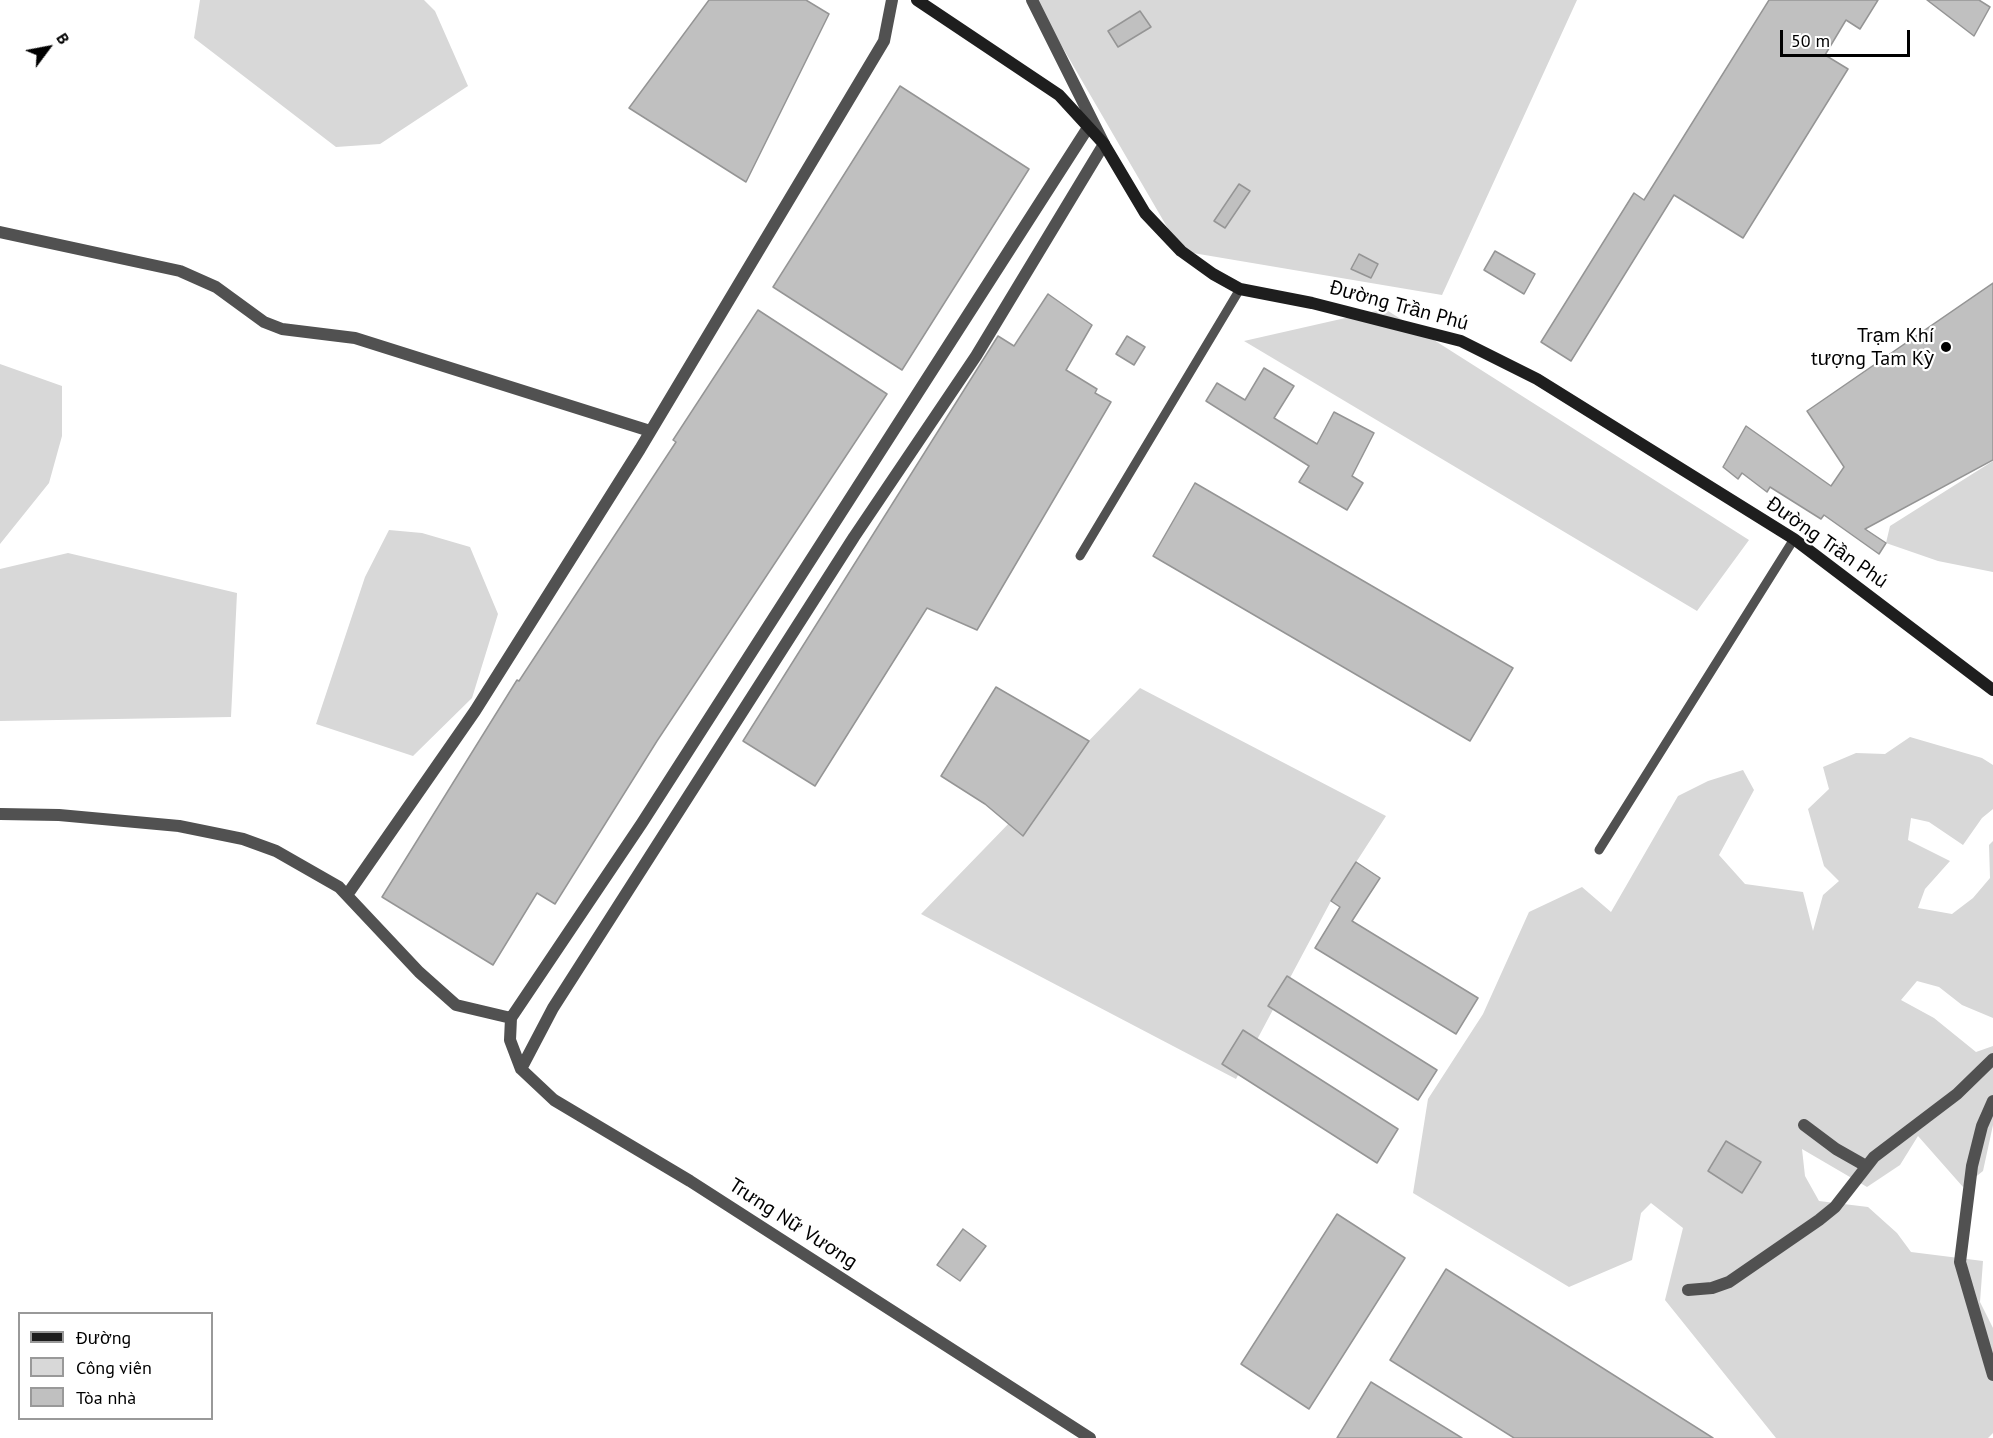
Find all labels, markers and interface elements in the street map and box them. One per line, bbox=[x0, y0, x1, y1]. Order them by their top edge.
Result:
north arrow bbox=[18, 18, 78, 78]
scale bar bbox=[1783, 18, 1914, 56]
text: B bbox=[52, 29, 74, 48]
text: 50 m bbox=[1791, 29, 1830, 52]
street label: Đường Trần Phú bbox=[1327, 276, 1471, 336]
place label: Trạm Khí tượng Tam Kỳ bbox=[1811, 324, 1934, 371]
marker: Trạm Khí tượng Tam Kỳ bbox=[1939, 340, 1953, 354]
street label: Đường Trần Phú bbox=[1762, 492, 1892, 594]
street label: Trưng Nữ Vương bbox=[724, 1174, 862, 1274]
legend bbox=[18, 1312, 213, 1420]
text: Đường bbox=[76, 1326, 131, 1349]
text: Công viên bbox=[76, 1356, 152, 1379]
text: Tòa nhà bbox=[76, 1386, 136, 1409]

